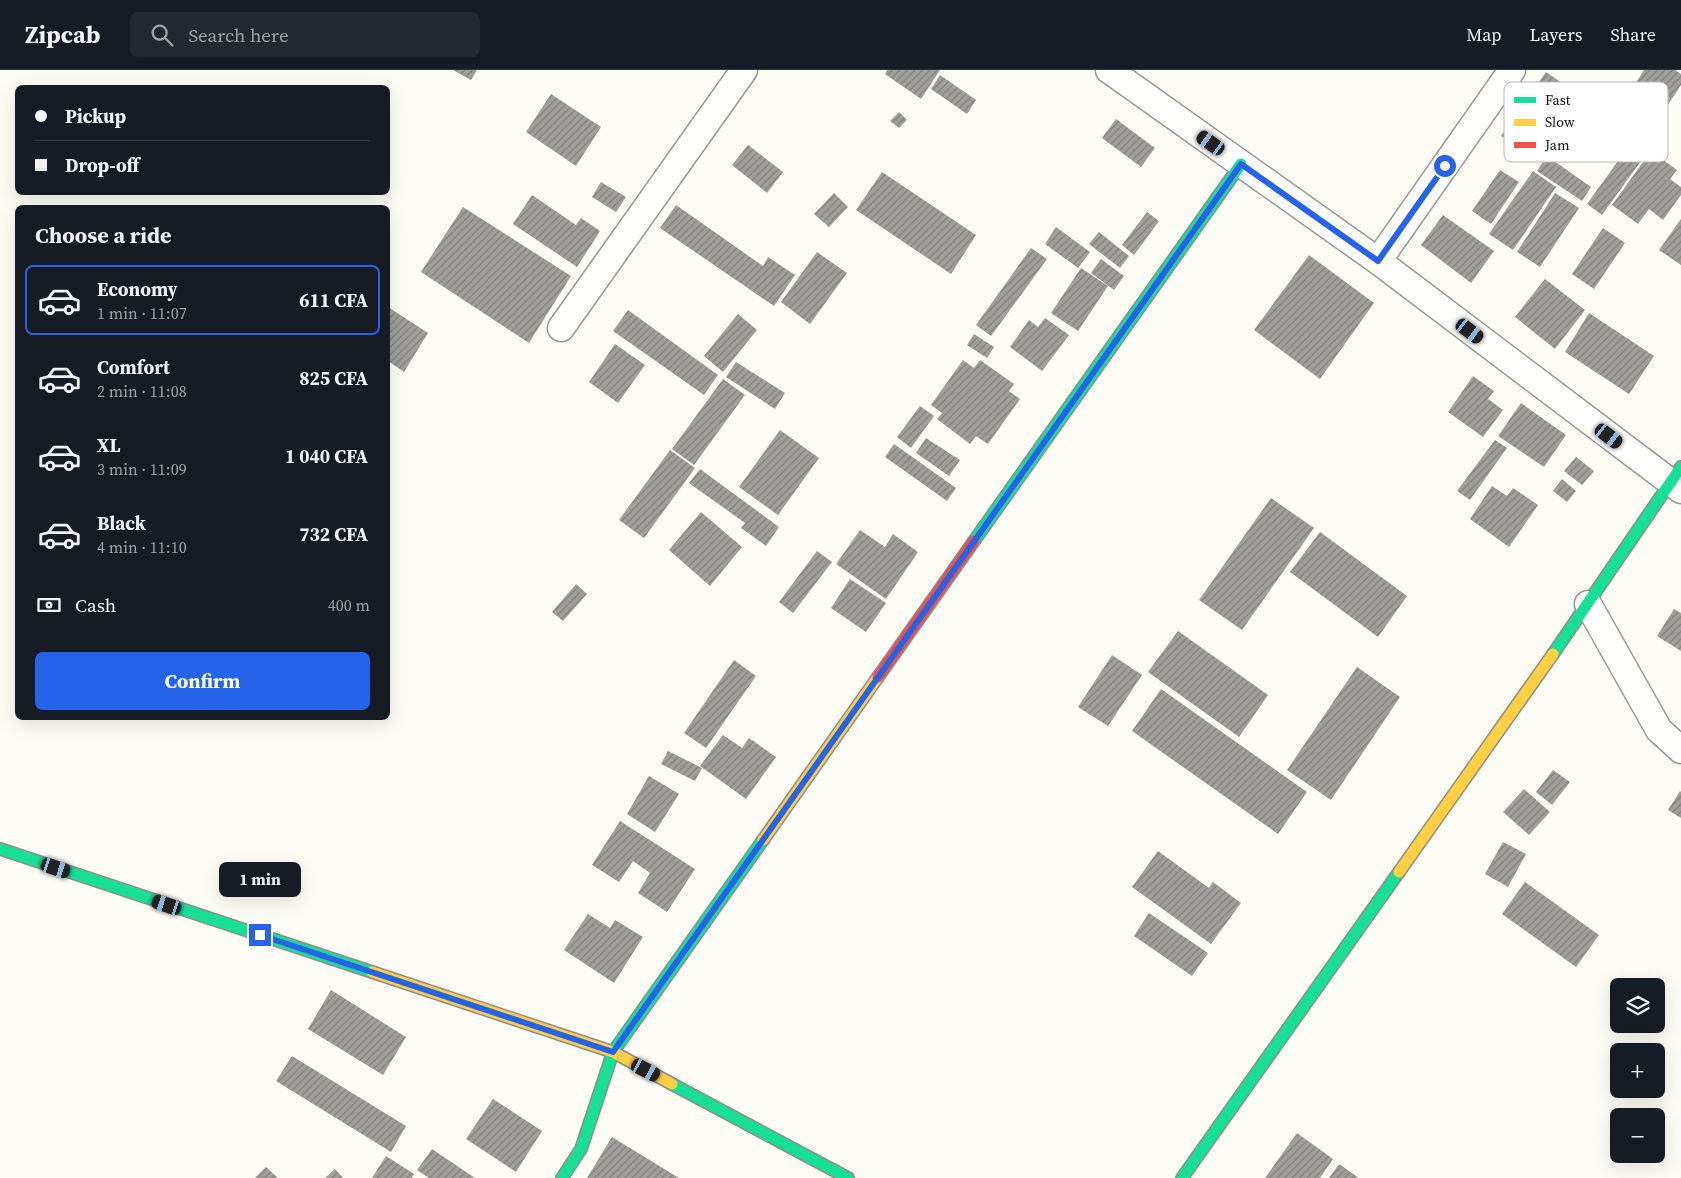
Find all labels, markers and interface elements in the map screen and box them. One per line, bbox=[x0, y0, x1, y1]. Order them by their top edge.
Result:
search box bbox=[130, 12, 480, 57]
text: Zipcab bbox=[25, 18, 100, 51]
icon: search bbox=[148, 21, 176, 49]
text: Search here bbox=[188, 22, 289, 48]
text: Map bbox=[1466, 22, 1501, 47]
text: Layers bbox=[1529, 22, 1582, 47]
text: Share bbox=[1610, 22, 1656, 47]
legend bbox=[1504, 82, 1668, 162]
text: Fast bbox=[1545, 90, 1571, 110]
text: Pickup bbox=[65, 103, 126, 129]
text: Slow bbox=[1545, 112, 1575, 132]
car bbox=[1194, 128, 1227, 158]
text: Jam bbox=[1544, 135, 1570, 155]
text: Drop-off bbox=[65, 152, 139, 178]
route start bbox=[1434, 155, 1456, 177]
text: Choose a ride bbox=[35, 220, 172, 250]
text: Economy bbox=[97, 276, 178, 302]
icon: car bbox=[37, 278, 82, 323]
text: 611 CFA bbox=[299, 287, 368, 313]
text: 1 min · 11:07 bbox=[97, 302, 187, 324]
car bbox=[1453, 316, 1486, 346]
text: Comfort bbox=[97, 354, 170, 380]
icon: car bbox=[37, 356, 82, 401]
text: 825 CFA bbox=[299, 365, 368, 391]
text: 2 min · 11:08 bbox=[97, 380, 187, 402]
car bbox=[1592, 421, 1625, 451]
text: XL bbox=[97, 432, 120, 458]
icon: car bbox=[37, 434, 82, 479]
text: 1 040 CFA bbox=[285, 443, 368, 469]
text: 3 min · 11:09 bbox=[97, 458, 187, 480]
text: Black bbox=[97, 510, 146, 536]
icon: car bbox=[37, 512, 82, 557]
text: 732 CFA bbox=[299, 521, 368, 547]
text: 4 min · 11:10 bbox=[97, 536, 187, 558]
icon: cash bbox=[35, 591, 63, 619]
text: Cash bbox=[75, 592, 116, 618]
text: 400 m bbox=[328, 594, 370, 616]
button: Confirm bbox=[35, 652, 370, 710]
car bbox=[39, 856, 72, 880]
callout: 1 min bbox=[219, 862, 301, 898]
text: 1 min bbox=[239, 868, 281, 890]
car bbox=[150, 893, 183, 917]
route end bbox=[249, 924, 271, 946]
map controls bbox=[1610, 978, 1665, 1163]
button: layers bbox=[1610, 978, 1665, 1033]
button: + bbox=[1610, 1043, 1665, 1098]
car bbox=[629, 1056, 662, 1084]
button: − bbox=[1610, 1108, 1665, 1163]

